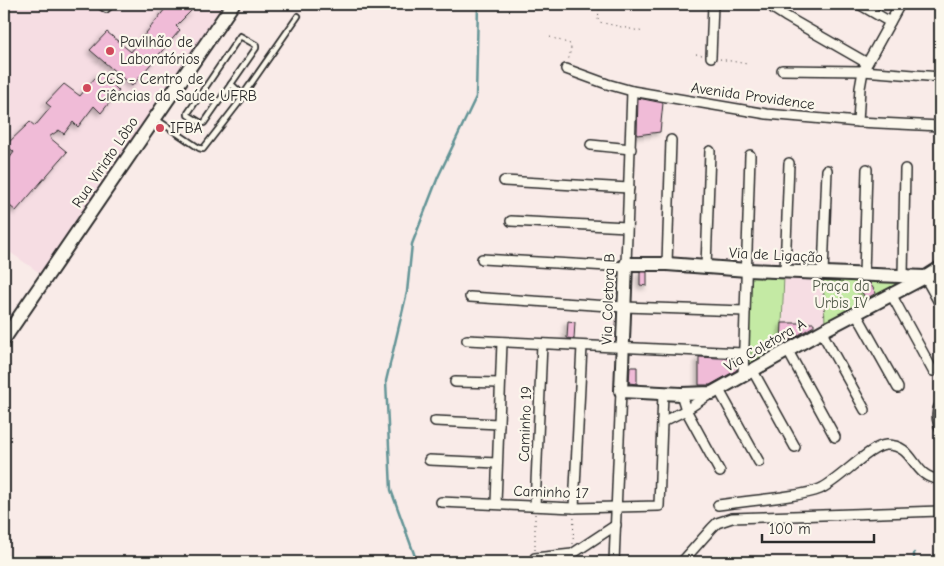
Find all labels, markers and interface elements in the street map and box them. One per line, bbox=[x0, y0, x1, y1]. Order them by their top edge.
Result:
place label: Pavilhão de Laboratórios bbox=[120, 33, 200, 68]
marker: Pavilhão de Laboratórios bbox=[104, 45, 116, 57]
place label: CCS - Centro de Ciências da Saúde UFRB bbox=[97, 70, 257, 105]
street label: Avenida Providence bbox=[690, 78, 816, 114]
marker: CCS - Centro de Ciências da Saúde UFRB bbox=[81, 82, 93, 94]
street label: Rua Viriato Lôbo bbox=[68, 113, 142, 211]
place label: IFBA bbox=[170, 119, 203, 137]
marker: IFBA bbox=[154, 122, 166, 134]
street label: Via de Ligação bbox=[729, 244, 824, 266]
street label: Via Coletora B bbox=[597, 253, 619, 345]
park label: Praça da Urbis IV bbox=[812, 277, 870, 312]
street label: Via Coletora A bbox=[721, 314, 809, 376]
street label: Caminho 19 bbox=[515, 386, 535, 462]
street label: Caminho 17 bbox=[513, 482, 589, 502]
scale bar bbox=[762, 511, 874, 543]
text: 100 m bbox=[769, 520, 811, 538]

